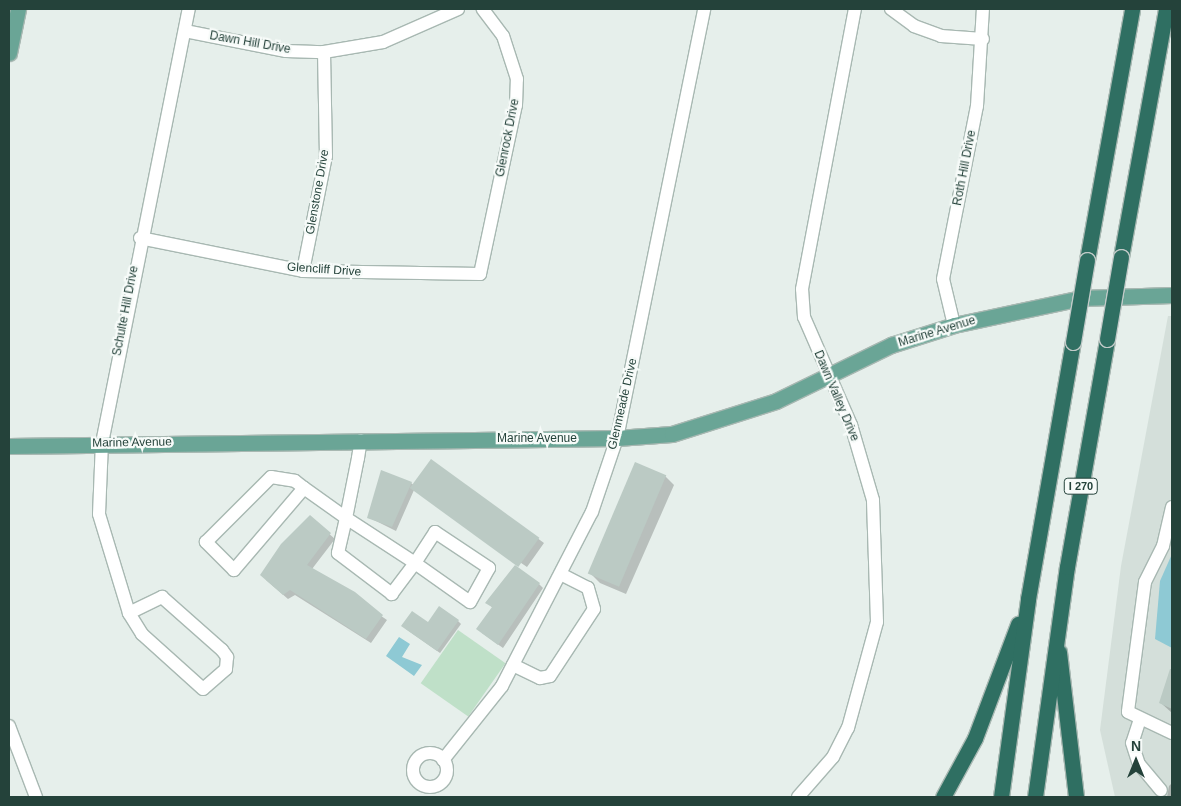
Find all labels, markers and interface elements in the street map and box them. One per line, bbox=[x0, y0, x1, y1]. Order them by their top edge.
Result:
street label: Dawn Hill Drive bbox=[208, 29, 292, 57]
street label: Glenrock Drive bbox=[493, 98, 523, 178]
street label: Roth Hill Drive bbox=[951, 129, 979, 207]
street label: Glenstone Drive bbox=[303, 148, 333, 236]
street label: Glencliff Drive bbox=[286, 260, 362, 280]
street label: Schulte Hill Drive bbox=[110, 265, 142, 357]
street label: Marine Avenue bbox=[896, 313, 978, 351]
street label: Dawn Valley Drive bbox=[810, 348, 862, 444]
street label: Glenmeade Drive bbox=[605, 357, 641, 451]
street label: Marine Avenue bbox=[497, 432, 577, 446]
street label: Marine Avenue bbox=[92, 435, 172, 451]
road number: I 270 bbox=[1064, 478, 1098, 494]
north arrow bbox=[1111, 736, 1161, 786]
text: N bbox=[1131, 738, 1141, 754]

